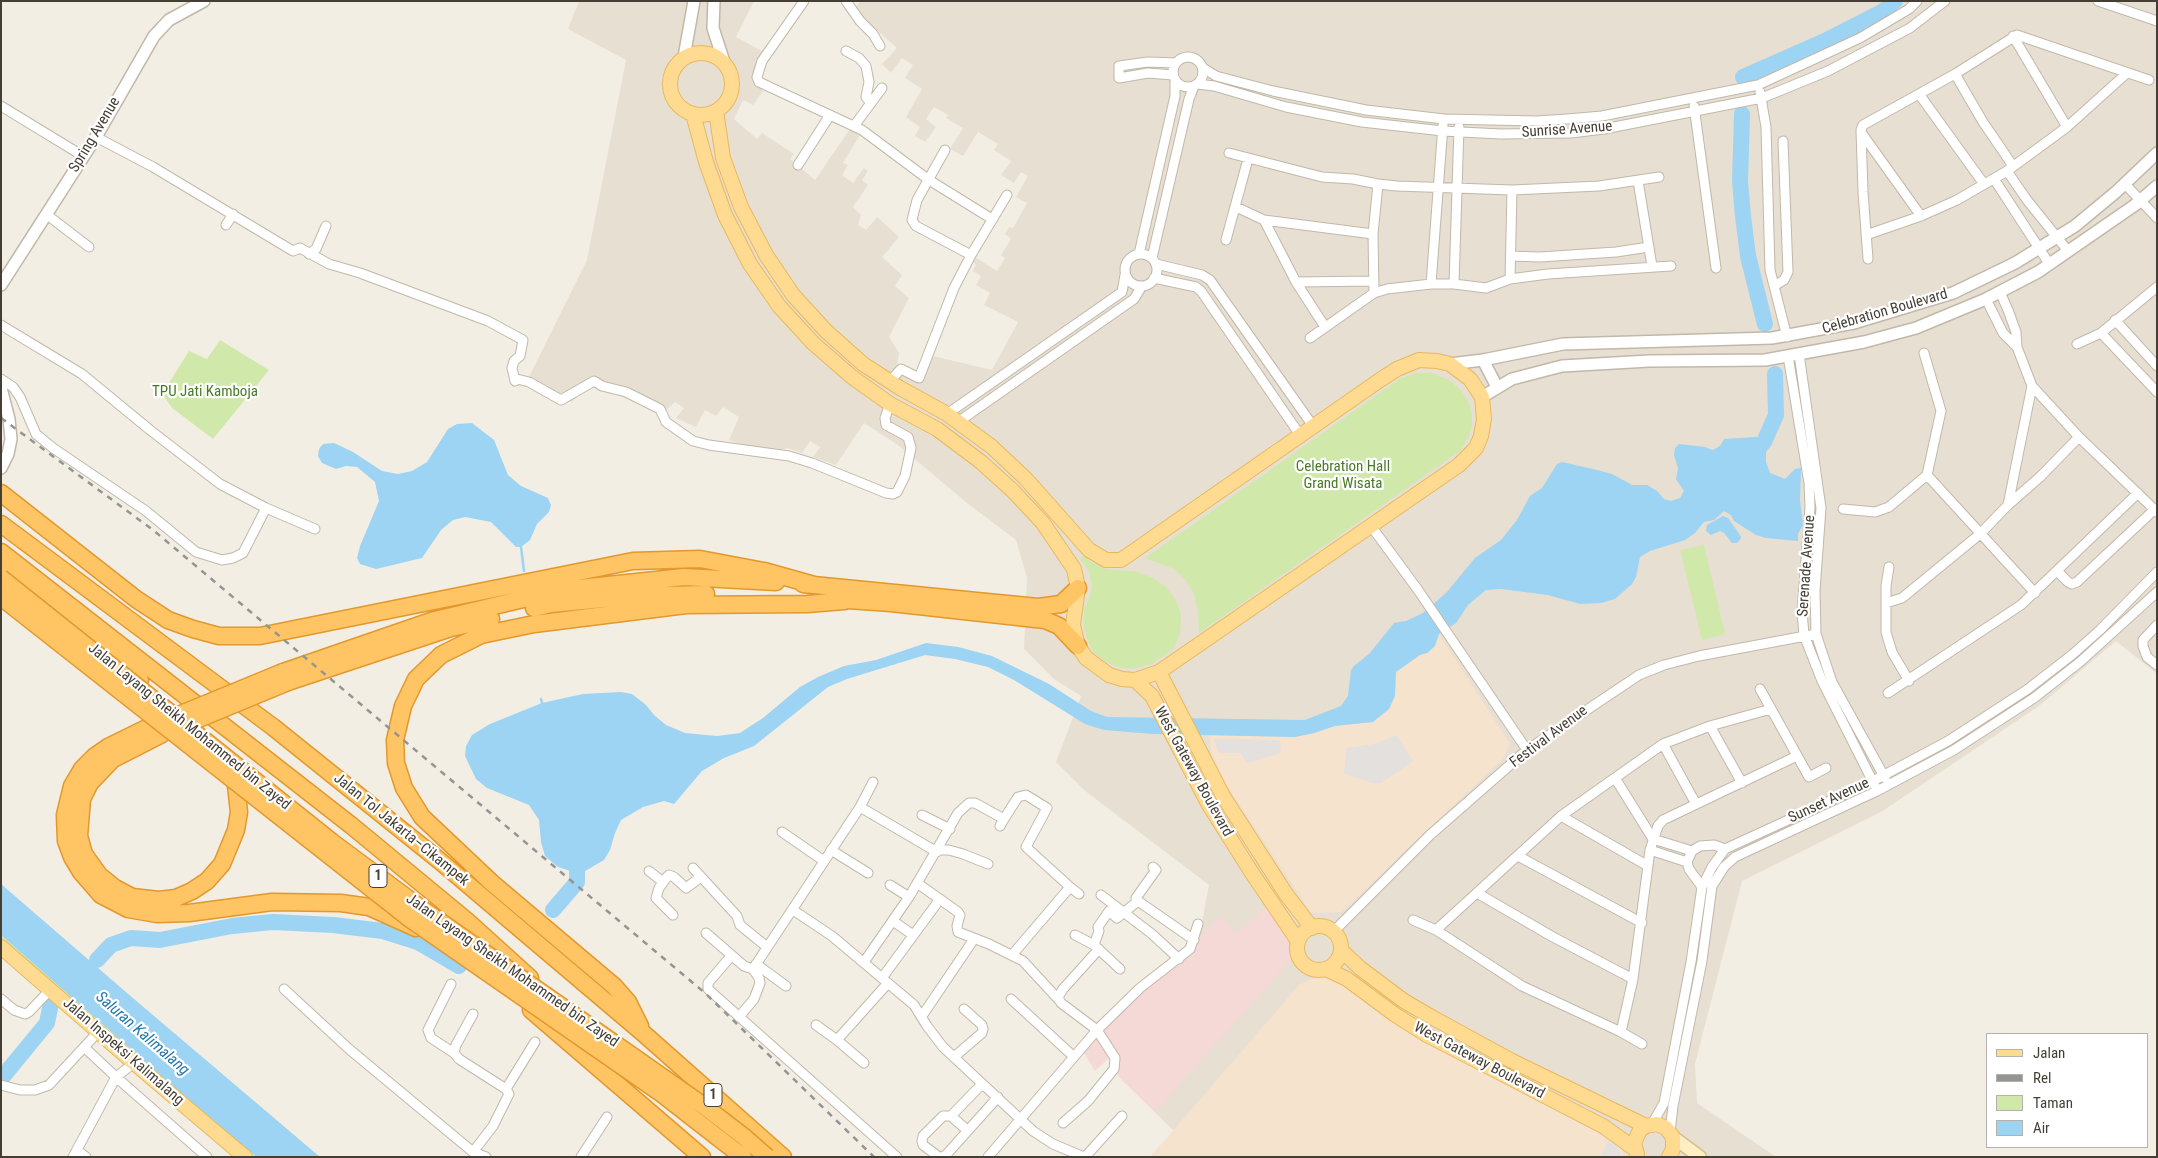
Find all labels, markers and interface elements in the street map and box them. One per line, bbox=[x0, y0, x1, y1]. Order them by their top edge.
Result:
street label: Spring Avenue bbox=[66, 94, 124, 176]
street label: Sunrise Avenue bbox=[1521, 118, 1613, 142]
street label: Celebration Boulevard bbox=[1820, 285, 1950, 339]
park label: TPU Jati Kamboja bbox=[152, 383, 258, 401]
park label: Celebration Hall Grand Wisata bbox=[1296, 458, 1390, 493]
street label: Serenade Avenue bbox=[1794, 515, 1820, 617]
street label: Jalan Layang Sheikh Mohammed bin Zayed bbox=[84, 640, 294, 814]
street label: Festival Avenue bbox=[1507, 702, 1591, 772]
street label: West Gateway Boulevard bbox=[1150, 704, 1236, 840]
street label: Jalan Tol Jakarta–Cikampek bbox=[330, 770, 472, 890]
street label: Sunset Avenue bbox=[1786, 774, 1872, 828]
road number: 1 bbox=[369, 864, 387, 888]
street label: Jalan Layang Sheikh Mohammed bin Zayed bbox=[402, 890, 622, 1052]
water label: Saluran Kalimalang bbox=[91, 988, 193, 1080]
street label: Jalan Inspeksi Kalimalang bbox=[59, 995, 187, 1109]
street label: West Gateway Boulevard bbox=[1410, 1019, 1548, 1103]
legend bbox=[1986, 1033, 2148, 1148]
text: Jalan bbox=[2033, 1044, 2065, 1062]
text: Rel bbox=[2033, 1069, 2051, 1087]
road number: 1 bbox=[704, 1084, 722, 1106]
text: Taman bbox=[2033, 1094, 2073, 1112]
text: Air bbox=[2033, 1119, 2050, 1137]

